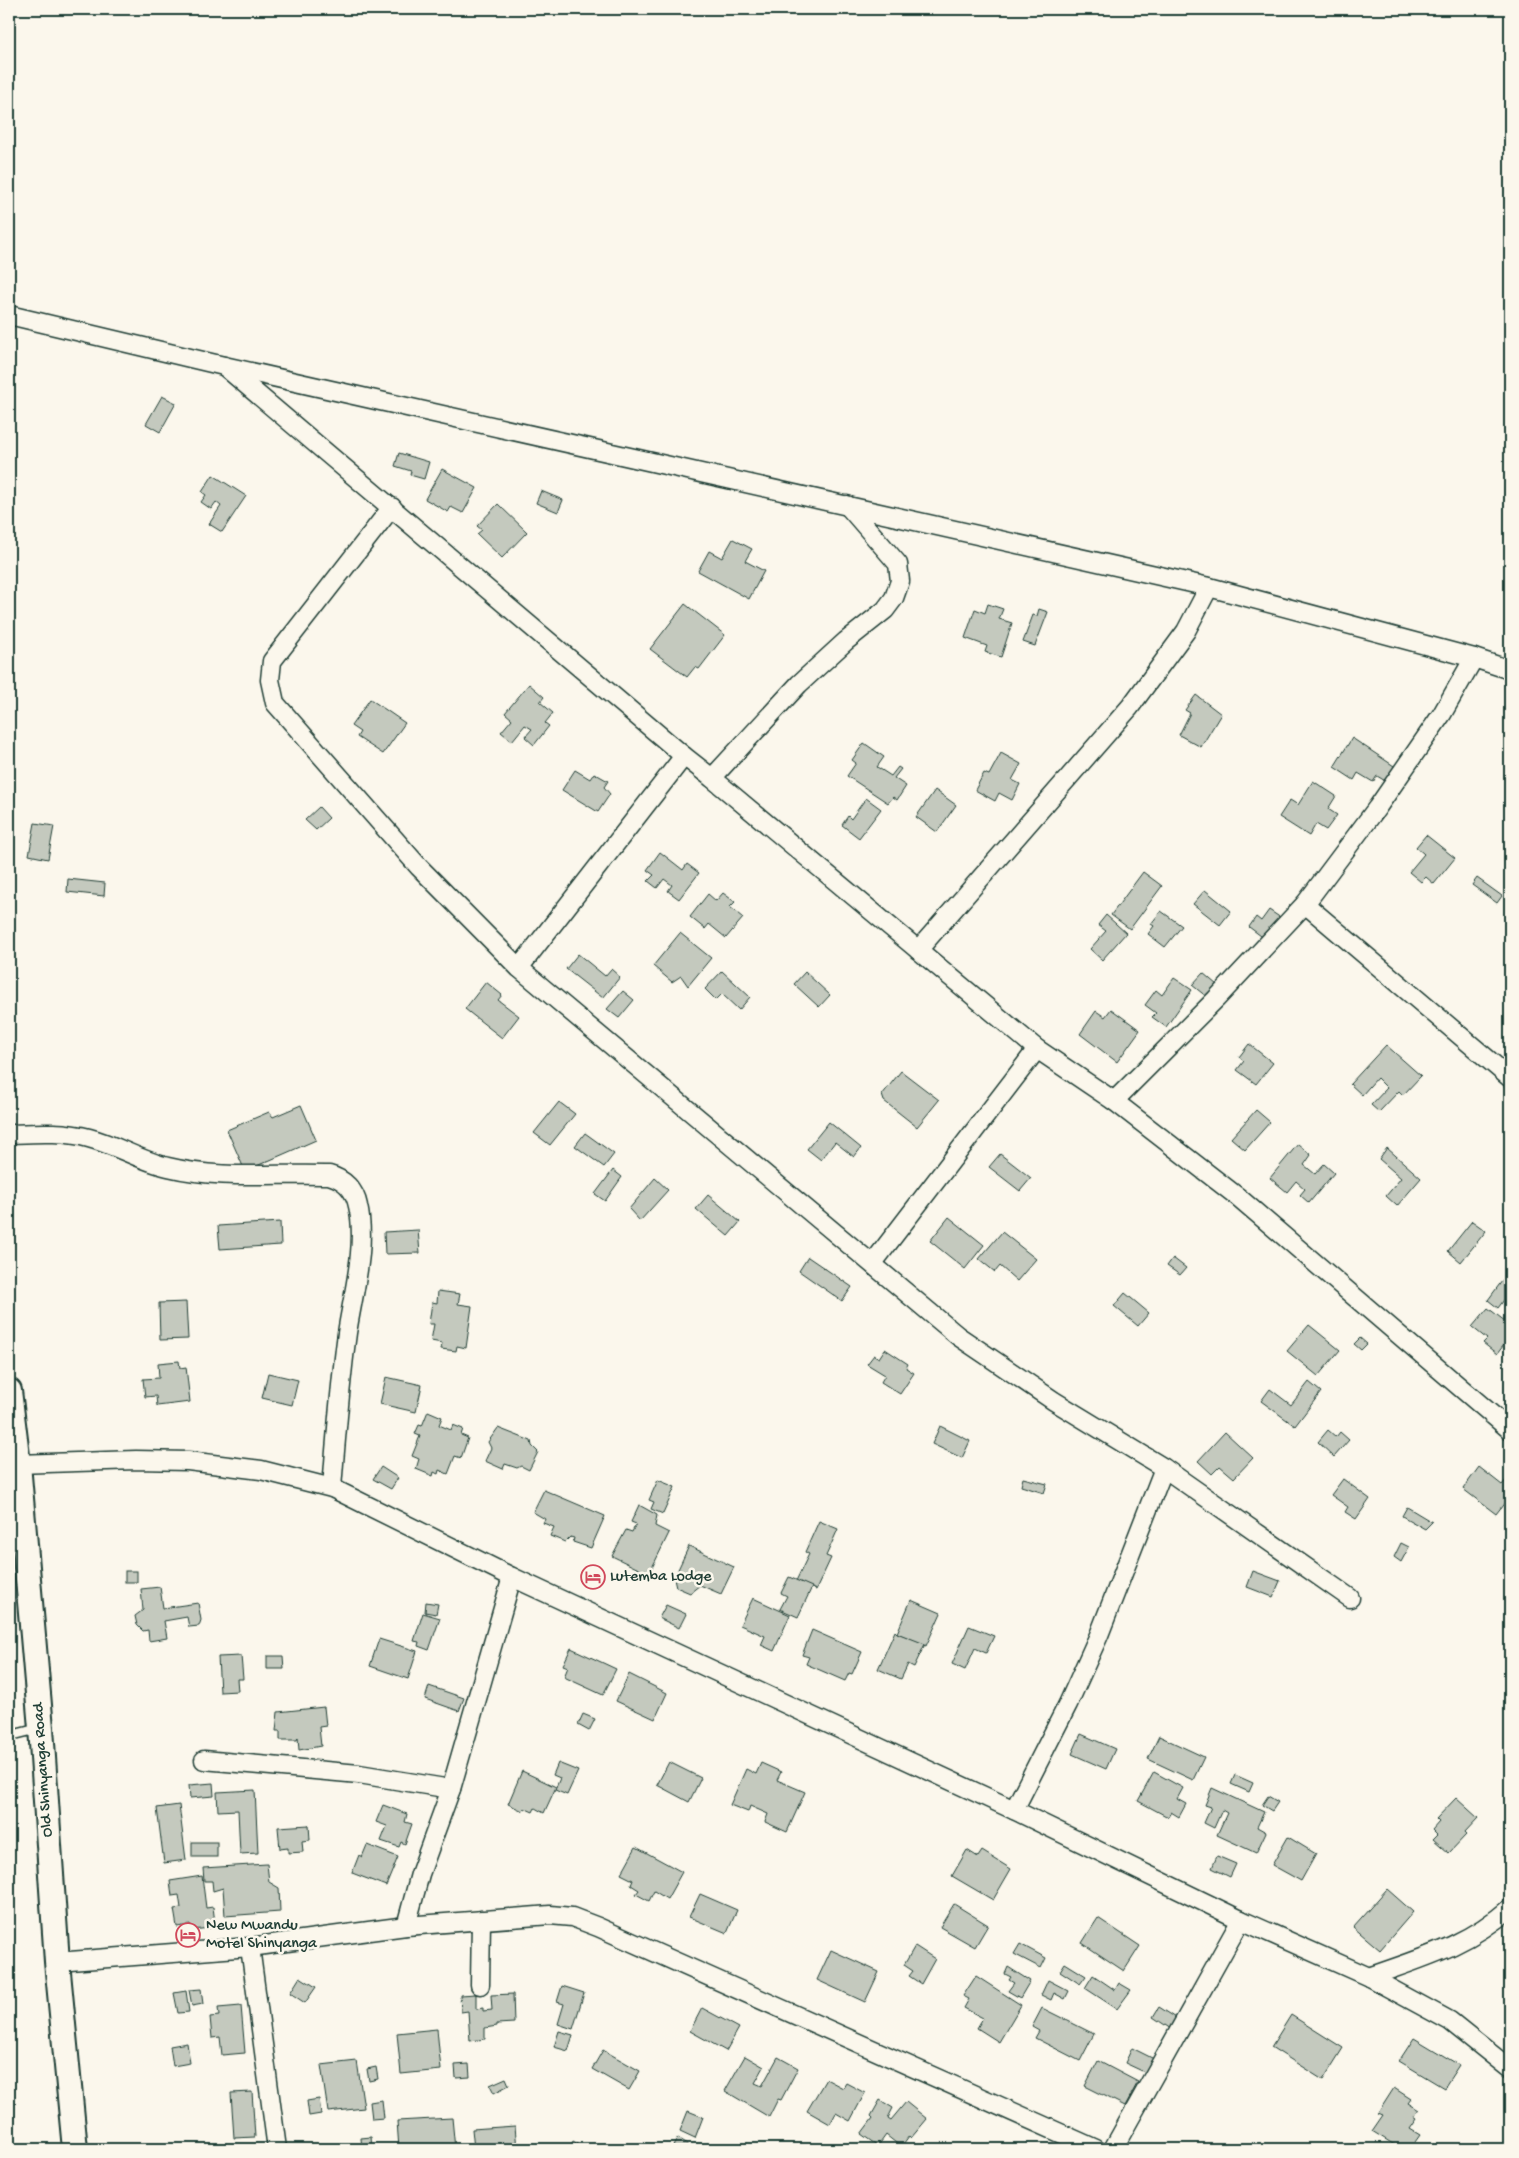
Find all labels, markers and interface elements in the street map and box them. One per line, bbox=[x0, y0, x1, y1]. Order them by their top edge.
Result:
hotel icon: Lutemba Lodge bbox=[580, 1564, 606, 1590]
place label: Lutemba Lodge bbox=[610, 1568, 712, 1587]
street label: Old Shinyanga Road bbox=[30, 1701, 58, 1838]
place label: New Mwandu Motel Shinyanga bbox=[206, 1917, 318, 1954]
hotel icon: New Mwandu Motel Shinyanga bbox=[175, 1922, 201, 1948]

